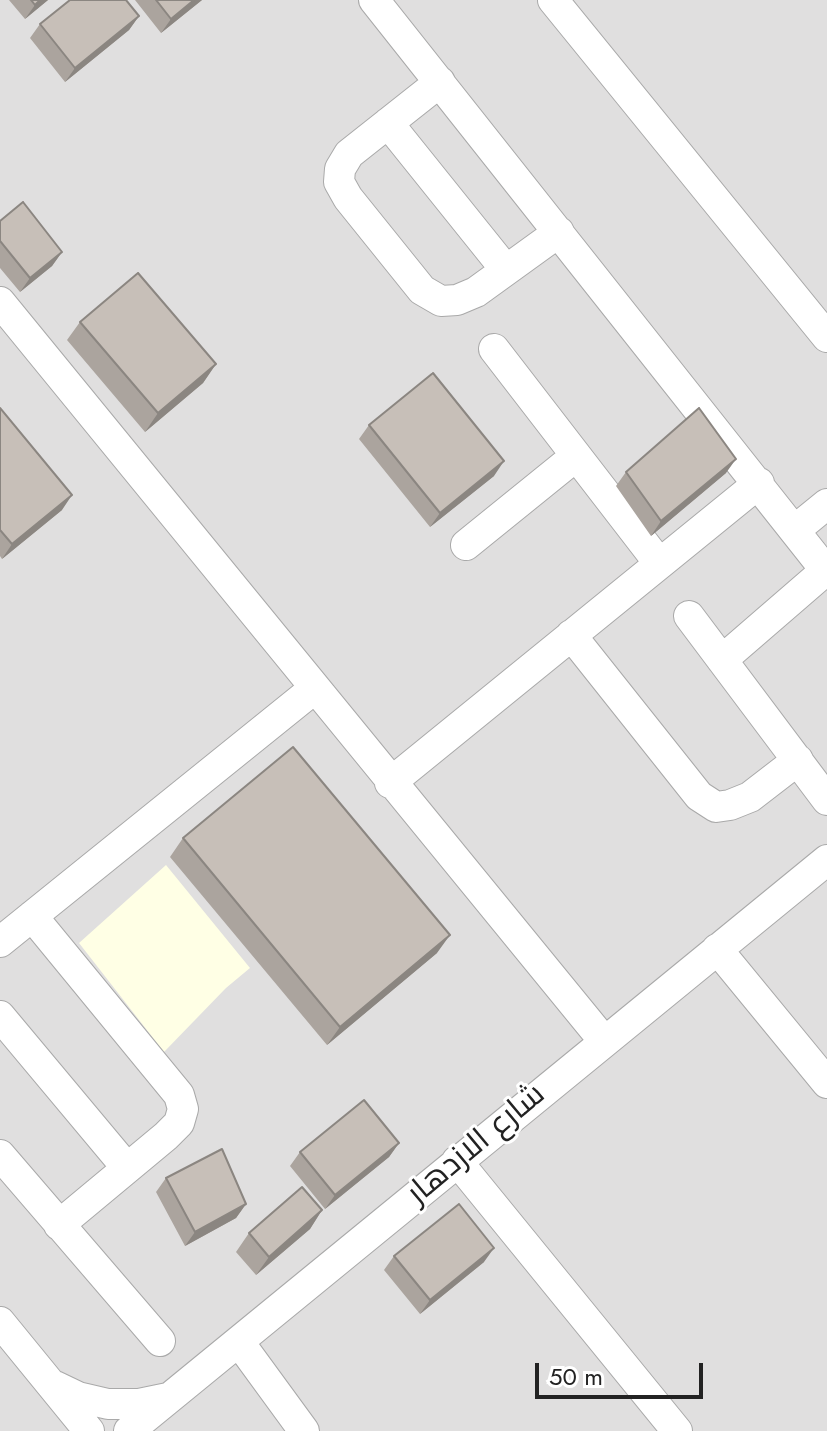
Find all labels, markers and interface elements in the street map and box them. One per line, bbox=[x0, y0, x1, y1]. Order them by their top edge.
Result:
street label: شارع الازدهار bbox=[400, 1076, 554, 1214]
scale bar bbox=[539, 1347, 707, 1397]
text: 50 m bbox=[549, 1359, 603, 1394]

